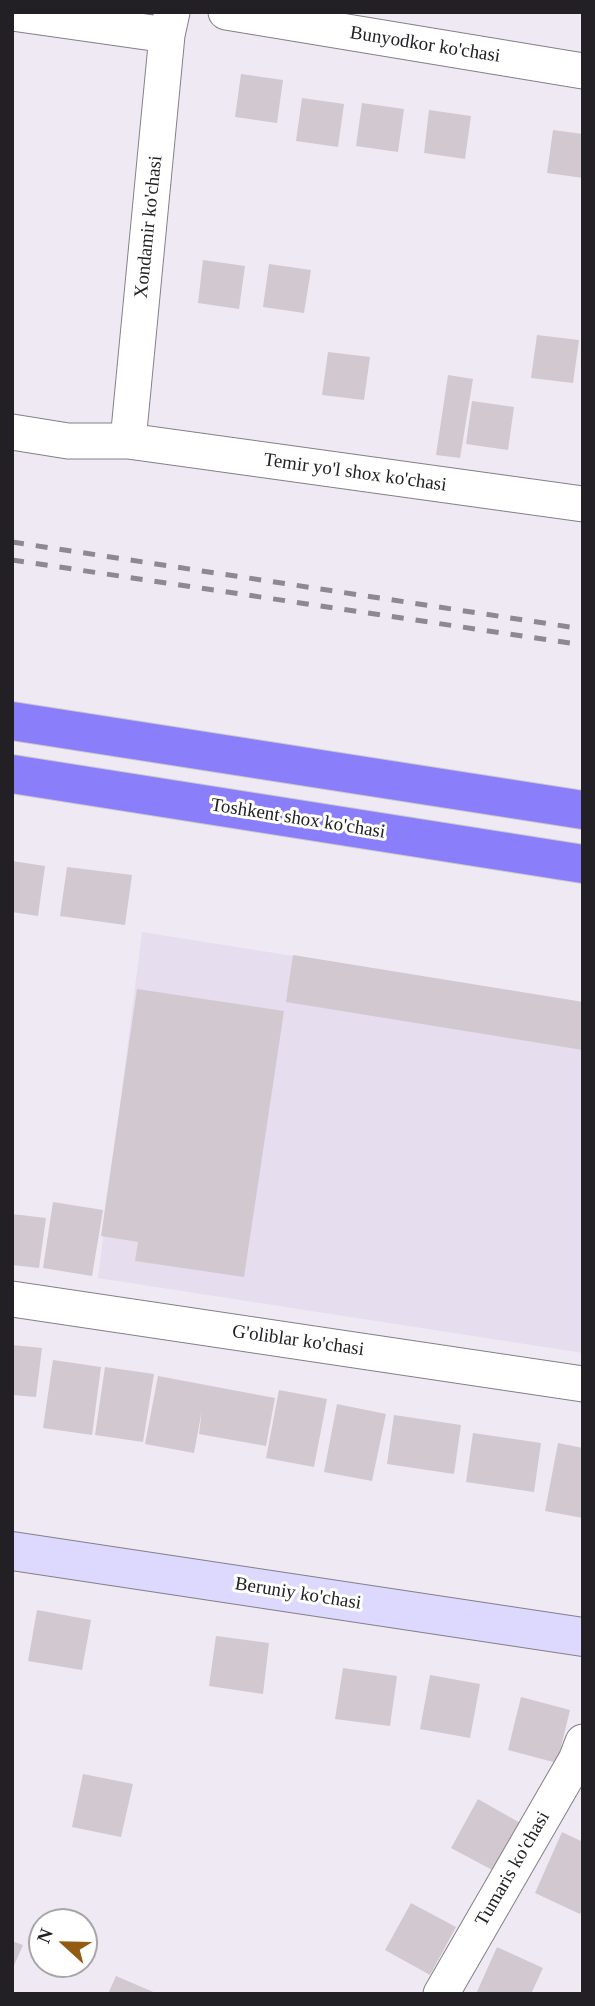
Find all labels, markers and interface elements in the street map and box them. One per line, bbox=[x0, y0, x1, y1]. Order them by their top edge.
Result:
street label: Bunyodkor ko'chasi bbox=[348, 22, 502, 68]
street label: Xondamir ko'chasi bbox=[130, 155, 168, 299]
street label: Temir yo'l shox ko'chasi bbox=[262, 449, 448, 497]
street label: Toshkent shox ko'chasi bbox=[209, 794, 387, 844]
street label: G'oliblar ko'chasi bbox=[231, 1320, 365, 1362]
street label: Beruniy ko'chasi bbox=[233, 1573, 363, 1615]
street label: Tumaris ko'chasi bbox=[471, 1808, 555, 1930]
north arrow bbox=[28, 1908, 98, 1978]
text: N bbox=[33, 1925, 57, 1946]

